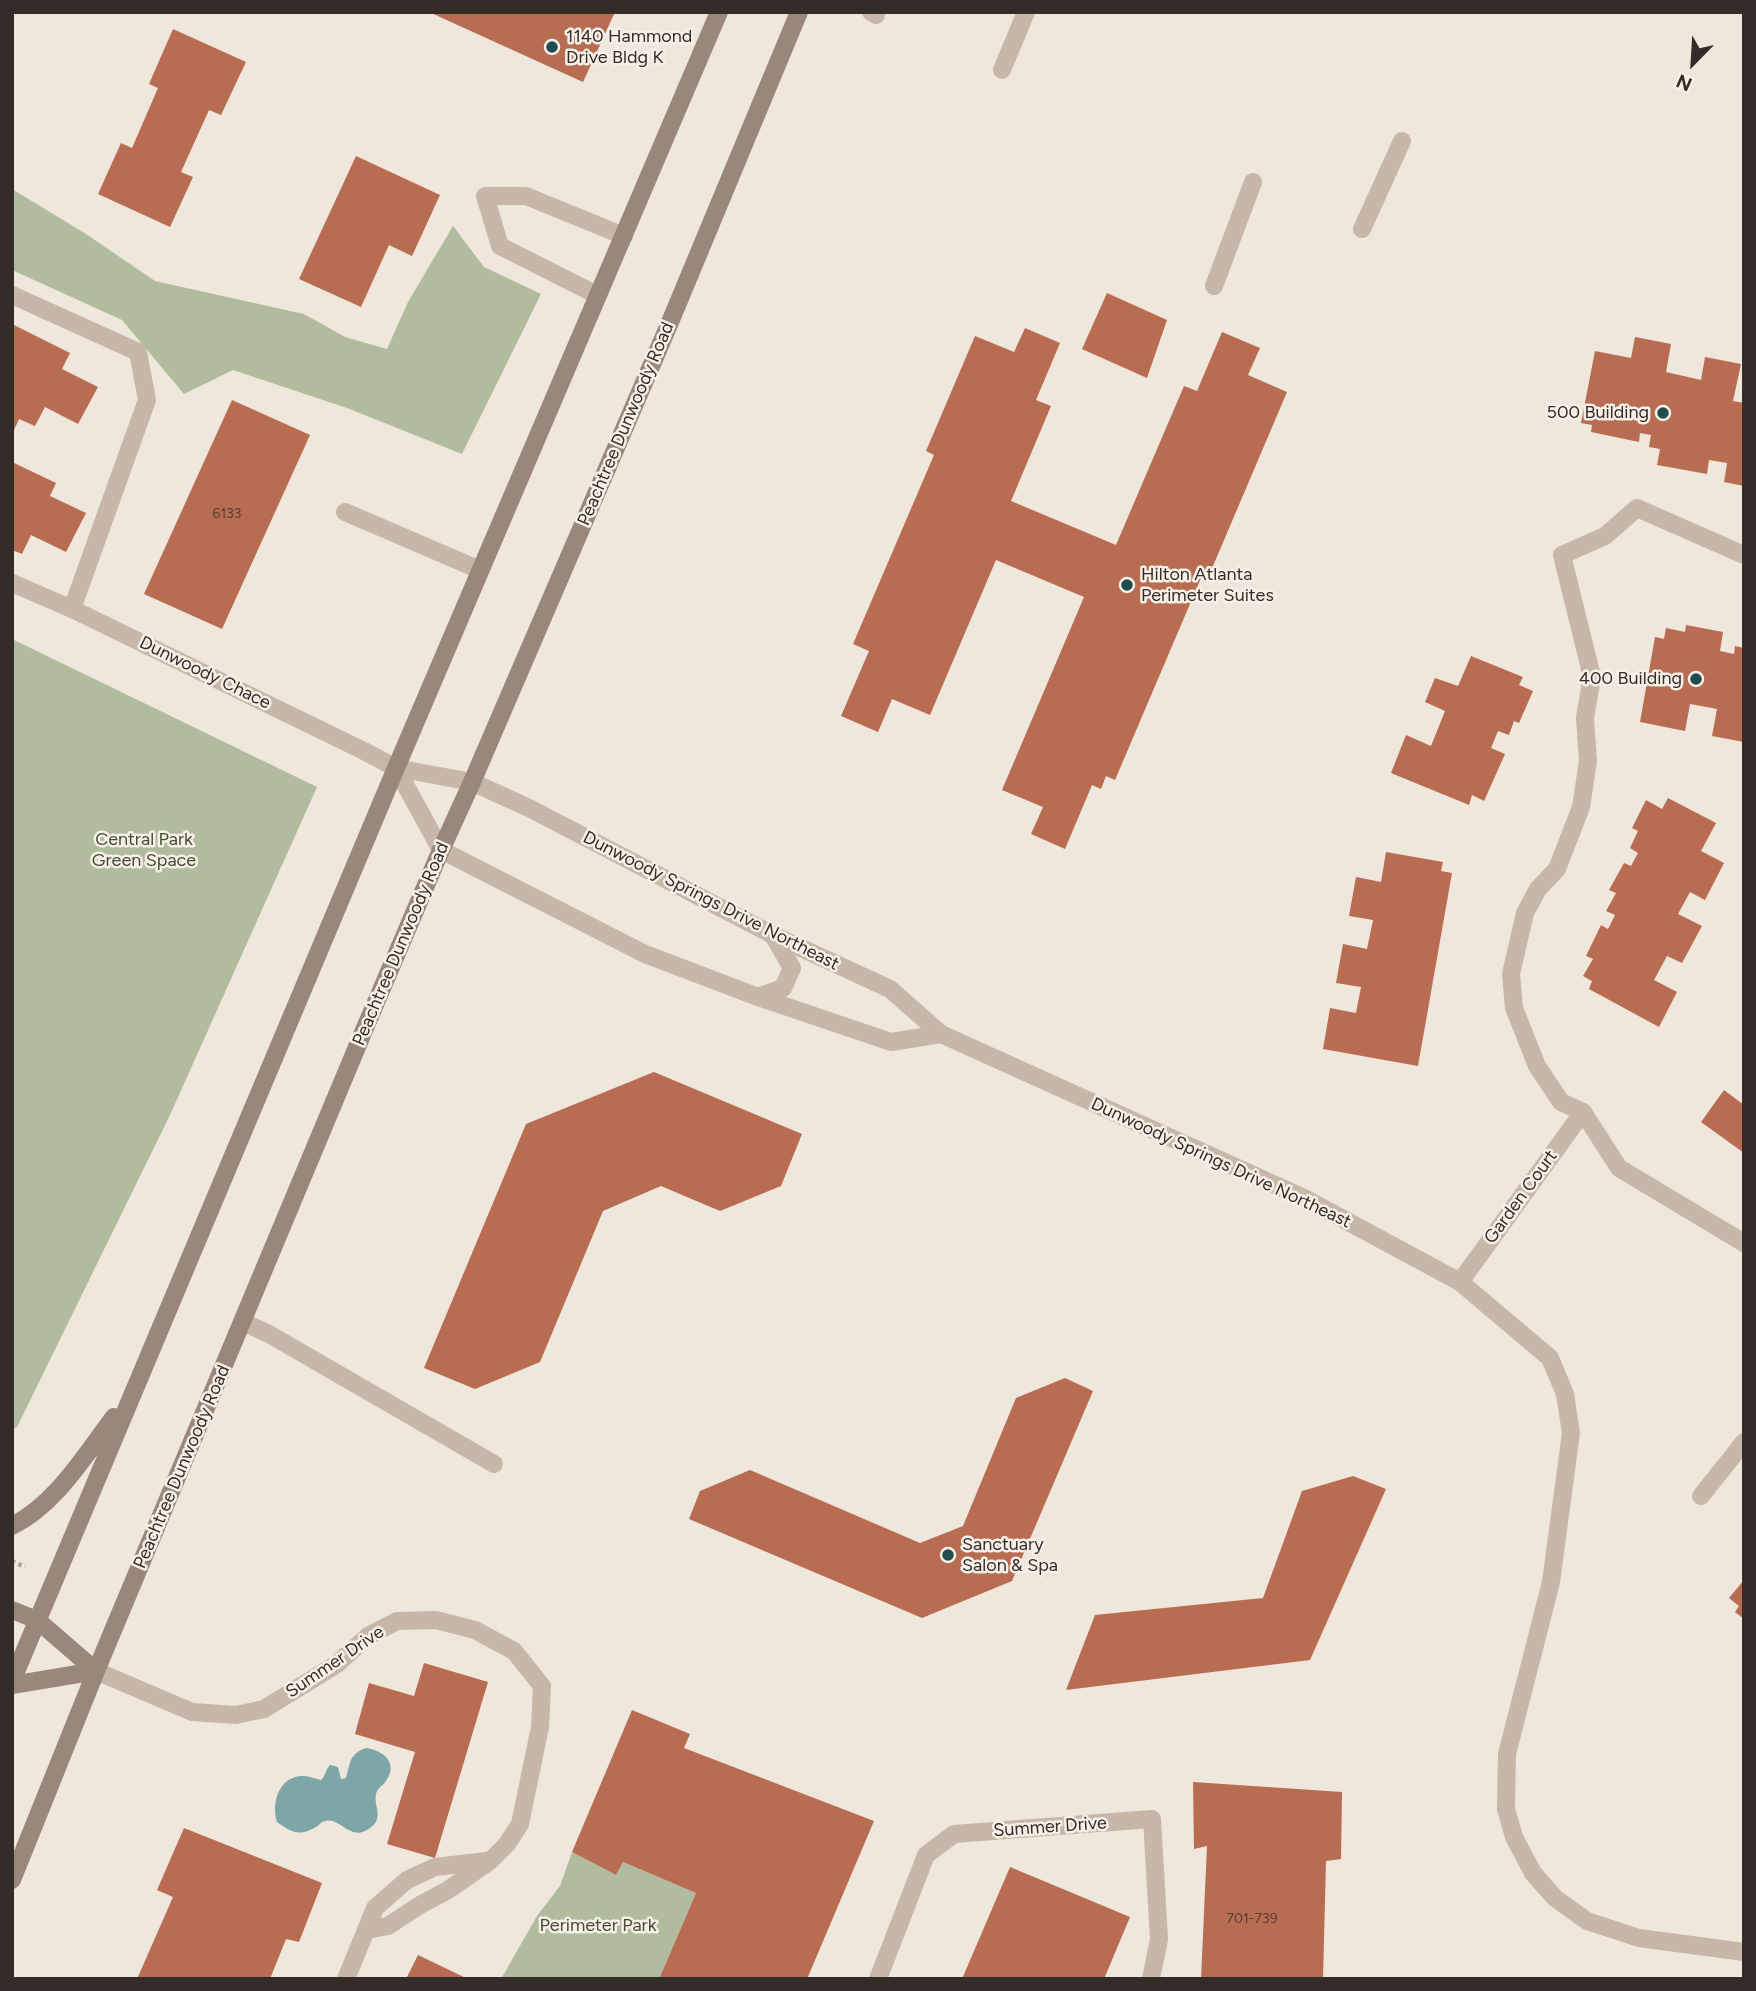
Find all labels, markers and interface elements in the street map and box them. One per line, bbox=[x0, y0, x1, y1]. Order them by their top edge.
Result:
place label: 1140 Hammond Drive Bldg K bbox=[566, 26, 692, 68]
north arrow bbox=[1658, 28, 1728, 98]
marker: 1140 Hammond Drive Bldg K bbox=[544, 39, 560, 55]
text: N bbox=[1673, 69, 1696, 96]
street label: Peachtree Dunwoody Road bbox=[573, 319, 679, 529]
place label: 500 Building bbox=[1547, 402, 1649, 424]
marker: 500 Building bbox=[1655, 405, 1671, 421]
house number: 6133 bbox=[213, 506, 241, 522]
place label: Hilton Atlanta Perimeter Suites bbox=[1141, 564, 1274, 606]
marker: Hilton Atlanta Perimeter Suites bbox=[1119, 577, 1135, 593]
street label: Dunwoody Chace bbox=[136, 632, 274, 714]
place label: 400 Building bbox=[1579, 668, 1682, 690]
marker: 400 Building bbox=[1688, 671, 1704, 687]
street label: Dunwoody Springs Drive Northeast bbox=[579, 827, 843, 975]
park label: Central Park Green Space bbox=[92, 829, 196, 872]
street label: Peachtree Dunwoody Road bbox=[348, 839, 454, 1049]
street label: Dunwoody Springs Drive Northeast bbox=[1087, 1093, 1355, 1233]
street label: Garden Court bbox=[1480, 1146, 1562, 1248]
street label: Peachtree Dunwoody Road bbox=[129, 1362, 235, 1572]
place label: Sanctuary Salon & Spa bbox=[962, 1534, 1058, 1576]
marker: Sanctuary Salon & Spa bbox=[940, 1547, 956, 1563]
street label: Summer Drive bbox=[282, 1621, 388, 1703]
street label: Summer Drive bbox=[993, 1812, 1107, 1842]
house number: 701-739 bbox=[1226, 1911, 1278, 1927]
park label: Perimeter Park bbox=[540, 1915, 656, 1937]

